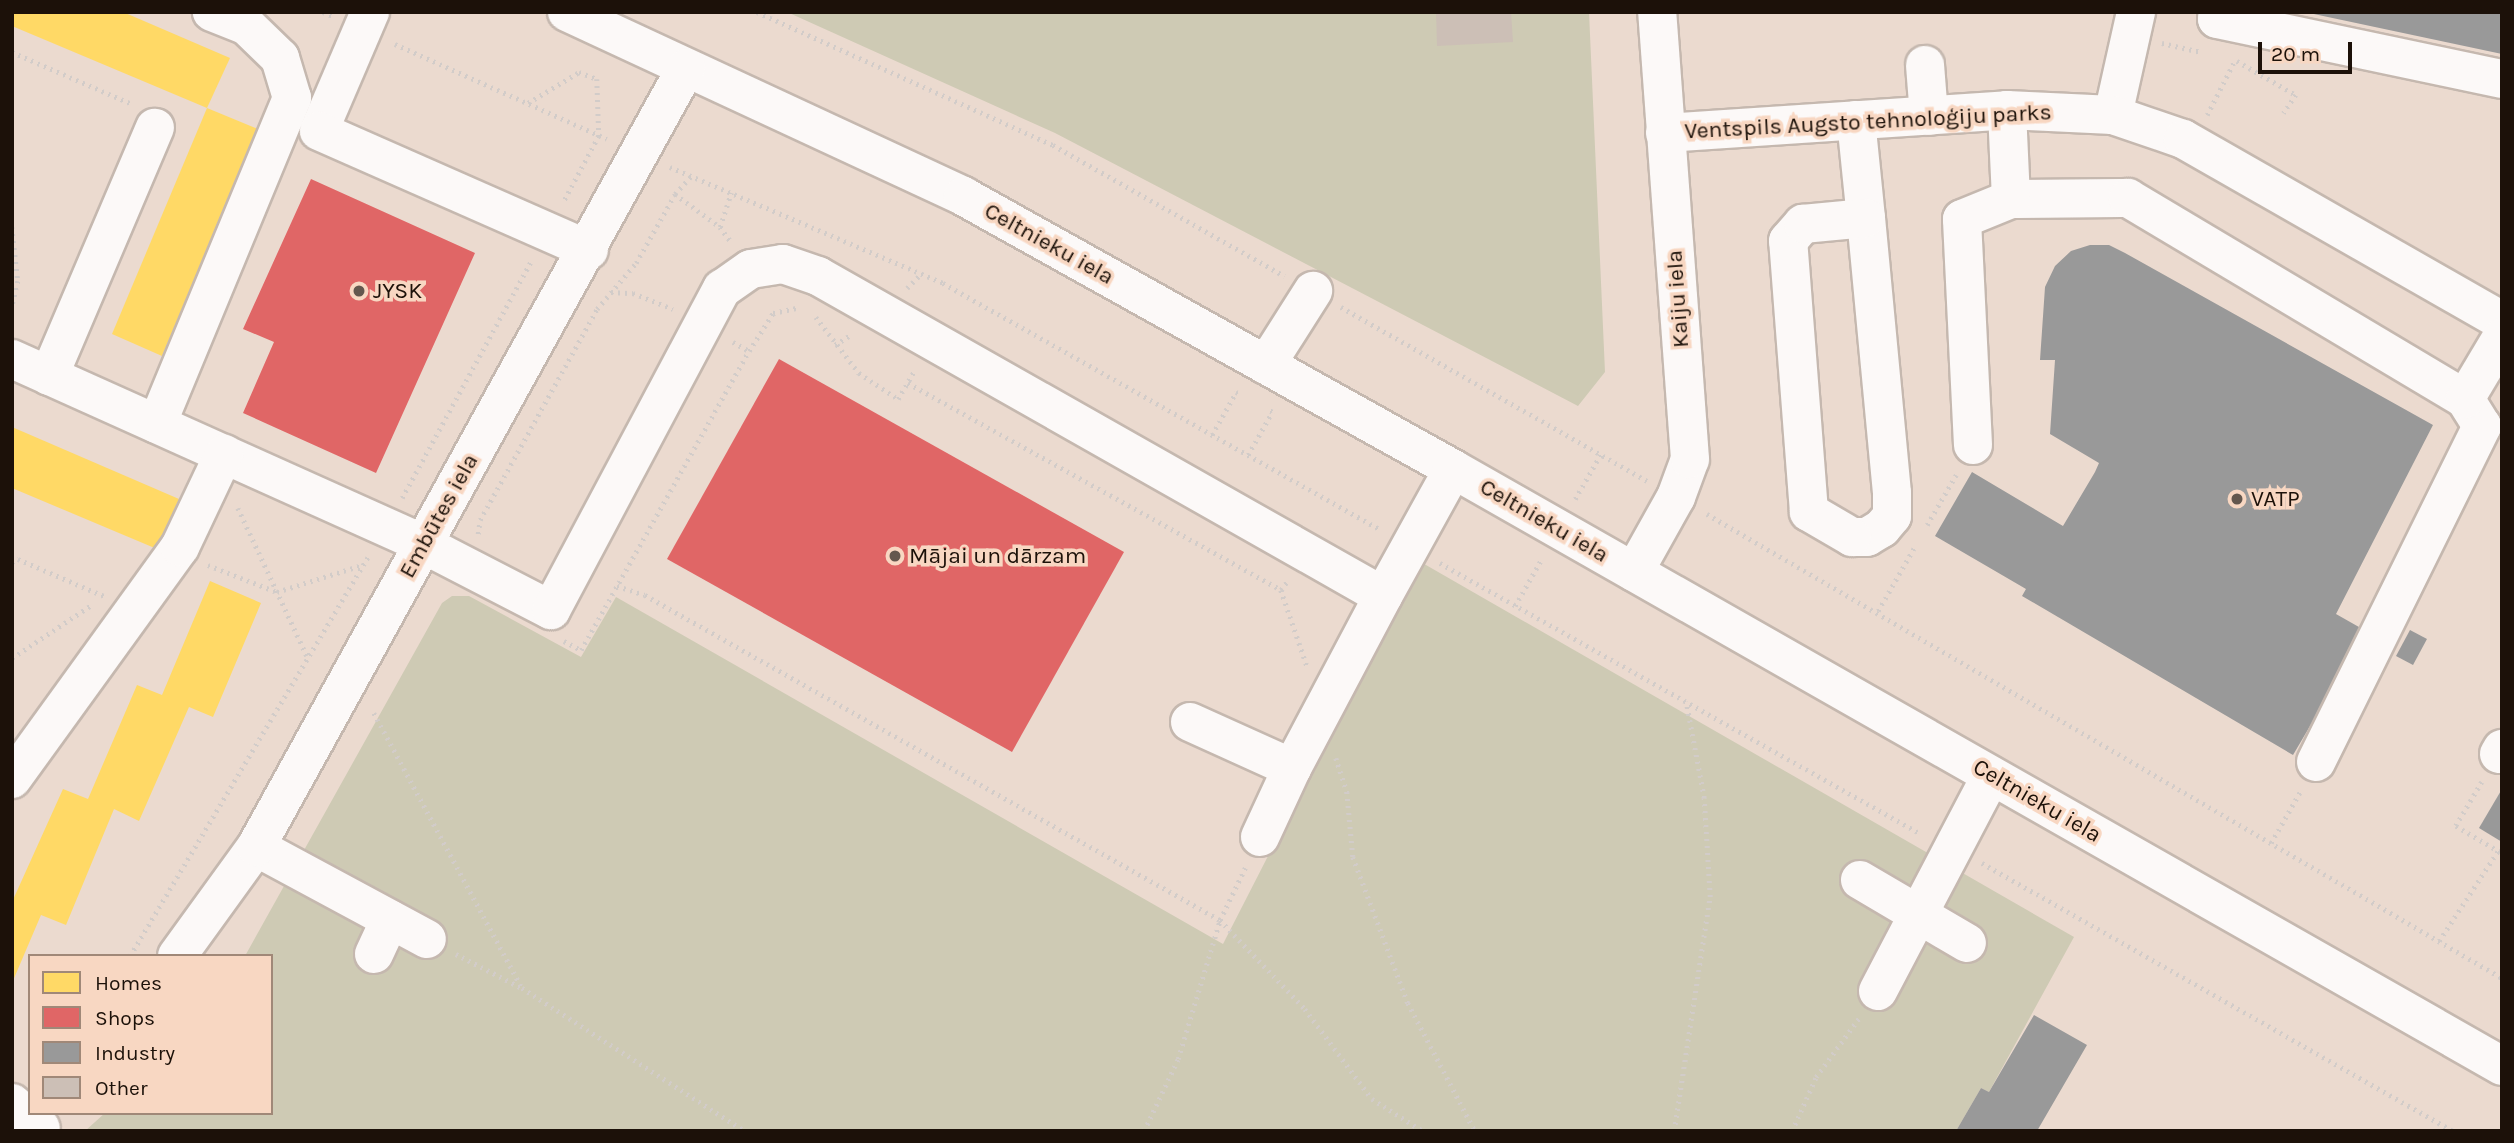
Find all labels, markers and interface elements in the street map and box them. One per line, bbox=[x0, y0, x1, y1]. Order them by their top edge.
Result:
scale bar bbox=[2262, 28, 2356, 72]
text: 20 m bbox=[2271, 42, 2320, 66]
street label: Ventspils Augsto tehnoloģiju parks bbox=[1684, 99, 2052, 145]
street label: Celtnieku iela bbox=[979, 197, 1119, 291]
street label: Kaiju iela bbox=[1661, 249, 1695, 349]
place label: JYSK bbox=[373, 277, 422, 305]
marker: JYSK bbox=[351, 283, 367, 299]
street label: Embūtes iela bbox=[394, 449, 484, 583]
street label: Celtnieku iela bbox=[1475, 473, 1613, 569]
place label: VATP bbox=[2251, 485, 2300, 513]
marker: VATP bbox=[2229, 491, 2245, 507]
place label: Mājai un dārzam bbox=[909, 542, 1086, 570]
marker: Mājai un dārzam bbox=[887, 548, 903, 564]
street label: Celtnieku iela bbox=[1968, 753, 2106, 849]
legend bbox=[28, 954, 273, 1115]
text: Homes bbox=[95, 971, 162, 995]
text: Shops bbox=[95, 1006, 155, 1030]
text: Industry bbox=[95, 1041, 175, 1065]
text: Other bbox=[95, 1076, 148, 1100]

